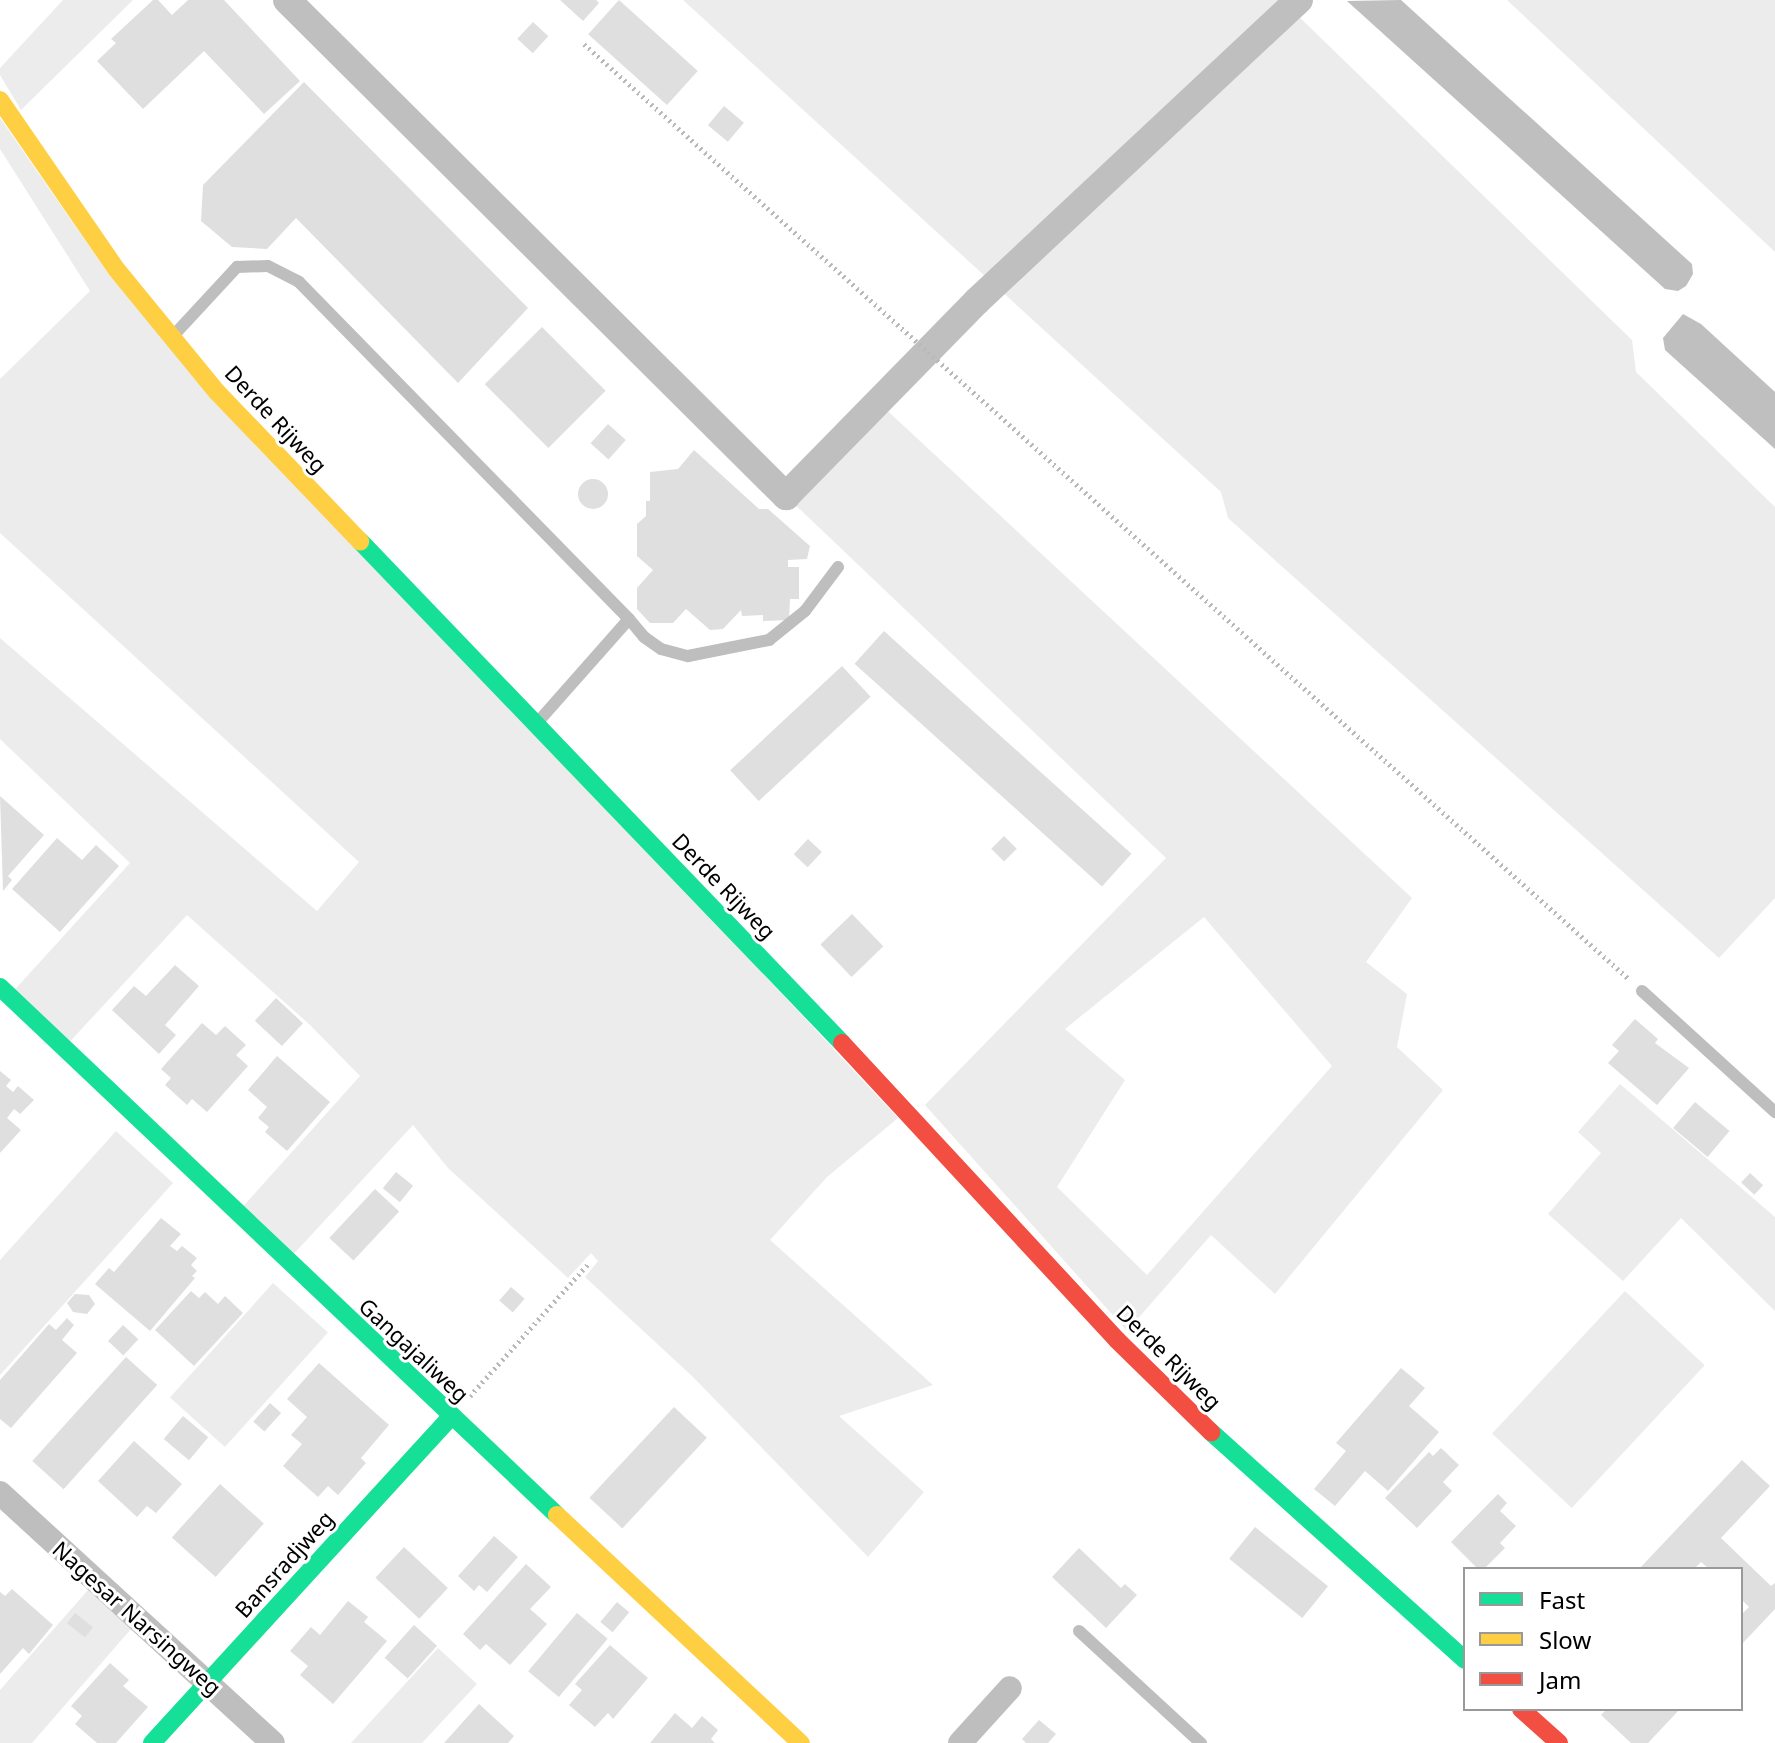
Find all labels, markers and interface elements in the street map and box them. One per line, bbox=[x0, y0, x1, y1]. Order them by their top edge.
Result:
street label: Derde Rijweg bbox=[220, 360, 332, 478]
street label: Derde Rijweg bbox=[667, 828, 781, 944]
street label: Gangajaliweg bbox=[354, 1292, 474, 1408]
street label: Derde Rijweg bbox=[1111, 1299, 1227, 1415]
street label: Bansradjweg bbox=[229, 1505, 339, 1623]
street label: Nagesar Narsingweg bbox=[47, 1535, 227, 1701]
legend bbox=[1463, 1567, 1743, 1711]
text: Fast bbox=[1539, 1583, 1585, 1616]
text: Slow bbox=[1539, 1623, 1591, 1656]
text: Jam bbox=[1539, 1663, 1581, 1696]

